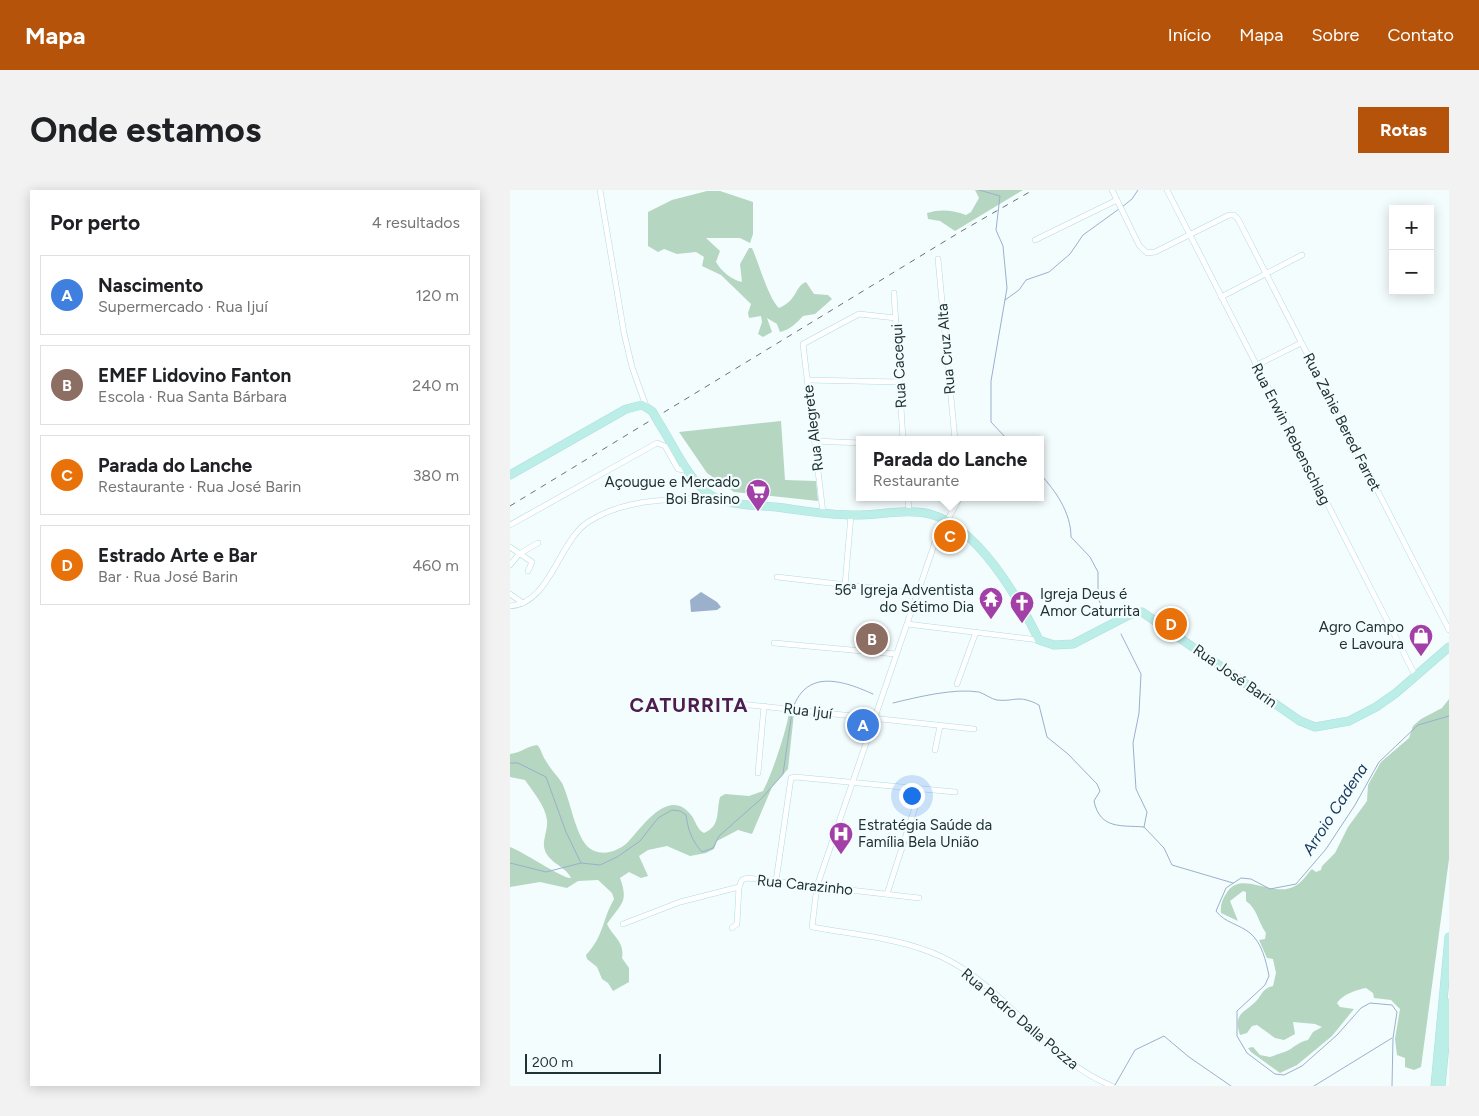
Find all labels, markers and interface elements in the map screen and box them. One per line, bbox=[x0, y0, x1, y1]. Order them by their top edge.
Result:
text: Mapa bbox=[25, 21, 86, 50]
text: Início bbox=[1168, 24, 1211, 46]
text: Mapa bbox=[1239, 24, 1283, 46]
text: Sobre bbox=[1311, 24, 1359, 46]
text: Contato bbox=[1387, 24, 1454, 46]
button: Rotas bbox=[1358, 107, 1449, 153]
text: Onde estamos bbox=[30, 109, 261, 151]
map controls bbox=[1389, 205, 1434, 295]
button: + bbox=[1389, 205, 1434, 250]
text: Por perto bbox=[50, 210, 140, 235]
text: 4 resultados bbox=[372, 213, 460, 232]
button: − bbox=[1389, 250, 1434, 295]
text: Nascimento bbox=[98, 274, 203, 297]
text: A bbox=[61, 286, 73, 305]
text: 120 m bbox=[416, 286, 459, 305]
text: Supermercado · Rua Ijuí bbox=[98, 297, 268, 316]
street label: Rua Cruz Alta bbox=[933, 303, 959, 395]
street label: Rua Cacequi bbox=[888, 323, 910, 409]
street label: Rua Zahie Bered Farret bbox=[1299, 350, 1385, 495]
street label: Rua Erwin Rebenschlag bbox=[1247, 360, 1335, 508]
text: EMEF Lidovino Fanton bbox=[98, 364, 291, 387]
text: B bbox=[62, 376, 72, 395]
text: 240 m bbox=[412, 376, 459, 395]
street label: Rua Alegrete bbox=[799, 384, 827, 472]
text: Escola · Rua Santa Bárbara bbox=[98, 387, 287, 406]
popup bbox=[856, 436, 1044, 501]
text: Parada do Lanche bbox=[873, 448, 1027, 471]
text: Parada do Lanche bbox=[98, 454, 252, 477]
text: C bbox=[61, 466, 73, 485]
text: 380 m bbox=[413, 466, 459, 485]
text: Restaurante bbox=[873, 471, 959, 490]
place label: Açougue e Mercado Boi Brasino bbox=[605, 473, 740, 508]
text: Restaurante · Rua José Barin bbox=[98, 477, 301, 496]
supermarket icon: Açougue e Mercado Boi Brasino bbox=[745, 478, 771, 512]
pin: C bbox=[934, 517, 966, 555]
text: Estrado Arte e Bar bbox=[98, 544, 257, 567]
text: D bbox=[61, 556, 73, 575]
text: 460 m bbox=[412, 556, 459, 575]
text: Bar · Rua José Barin bbox=[98, 567, 238, 586]
place label: 56ª Igreja Adventista do Sétimo Dia bbox=[834, 581, 974, 616]
place label: Igreja Deus é Amor Caturrita bbox=[1040, 585, 1140, 620]
temple icon: 56ª Igreja Adventista do Sétimo Dia bbox=[978, 586, 1004, 620]
church icon: Igreja Deus é Amor Caturrita bbox=[1009, 590, 1035, 624]
pin: D bbox=[1155, 605, 1187, 643]
place label: Agro Campo e Lavoura bbox=[1319, 618, 1404, 653]
pin: B bbox=[856, 620, 888, 658]
shop icon: Agro Campo e Lavoura bbox=[1408, 623, 1434, 657]
street label: Rua José Barin bbox=[1190, 640, 1280, 712]
district label: CATURRITA bbox=[630, 693, 748, 717]
street label: Rua Ijuí bbox=[783, 699, 835, 723]
pin: A bbox=[847, 706, 879, 744]
water label: Arroio Cadena bbox=[1298, 760, 1372, 859]
your location bbox=[899, 783, 925, 809]
place label: Estratégia Saúde da Família Bela União bbox=[858, 816, 992, 851]
hospital icon: Estratégia Saúde da Família Bela União bbox=[828, 821, 854, 855]
street label: Rua Carazinho bbox=[756, 871, 854, 899]
street label: Rua Pedro Dalla Pozza bbox=[958, 965, 1082, 1073]
scale bar bbox=[525, 1051, 661, 1074]
text: 200 m bbox=[532, 1054, 573, 1071]

